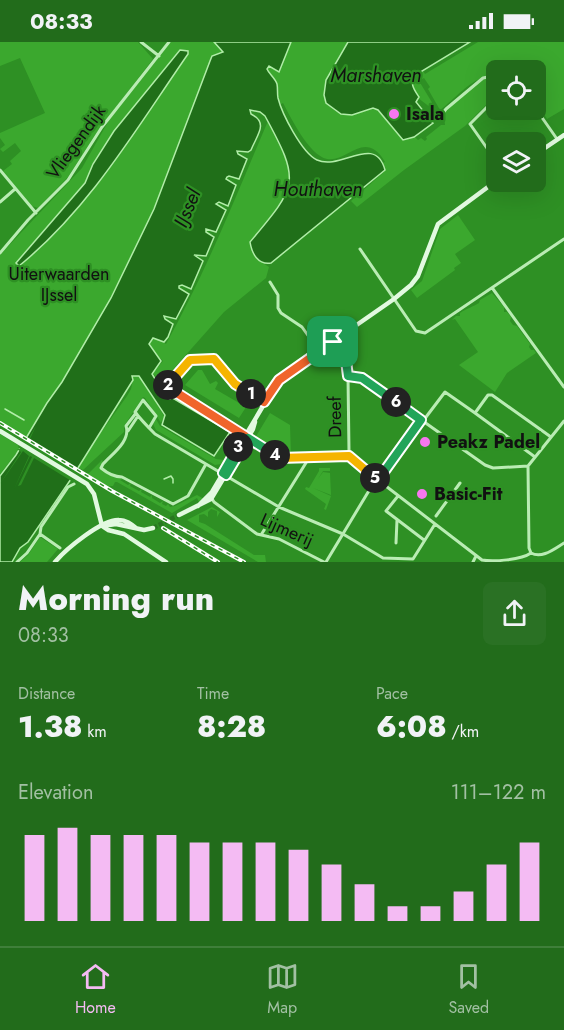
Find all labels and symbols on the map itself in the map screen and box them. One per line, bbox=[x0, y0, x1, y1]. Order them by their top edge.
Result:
water label: Marshaven bbox=[331, 61, 421, 90]
street label: Vliegendijk bbox=[40, 99, 112, 185]
place label: Isala bbox=[406, 101, 444, 127]
marker: Isala bbox=[387, 107, 401, 121]
water label: Houthaven bbox=[274, 175, 362, 204]
water label: IJssel bbox=[167, 183, 209, 232]
park label: Uiterwaarden IJssel bbox=[9, 261, 109, 308]
pin bbox=[307, 316, 358, 367]
pin: 2 bbox=[153, 370, 183, 400]
pin: 1 bbox=[236, 379, 266, 409]
pin: 6 bbox=[381, 387, 411, 417]
street label: Dreef bbox=[322, 395, 348, 438]
place label: Peakz Padel bbox=[437, 429, 540, 455]
pin: 3 bbox=[223, 432, 253, 462]
marker: Peakz Padel bbox=[418, 435, 432, 449]
pin: 4 bbox=[260, 440, 290, 470]
pin: 5 bbox=[360, 463, 390, 493]
place label: Basic-Fit bbox=[434, 481, 503, 507]
marker: Basic-Fit bbox=[415, 487, 429, 501]
street label: Lijmerij bbox=[256, 507, 318, 553]

